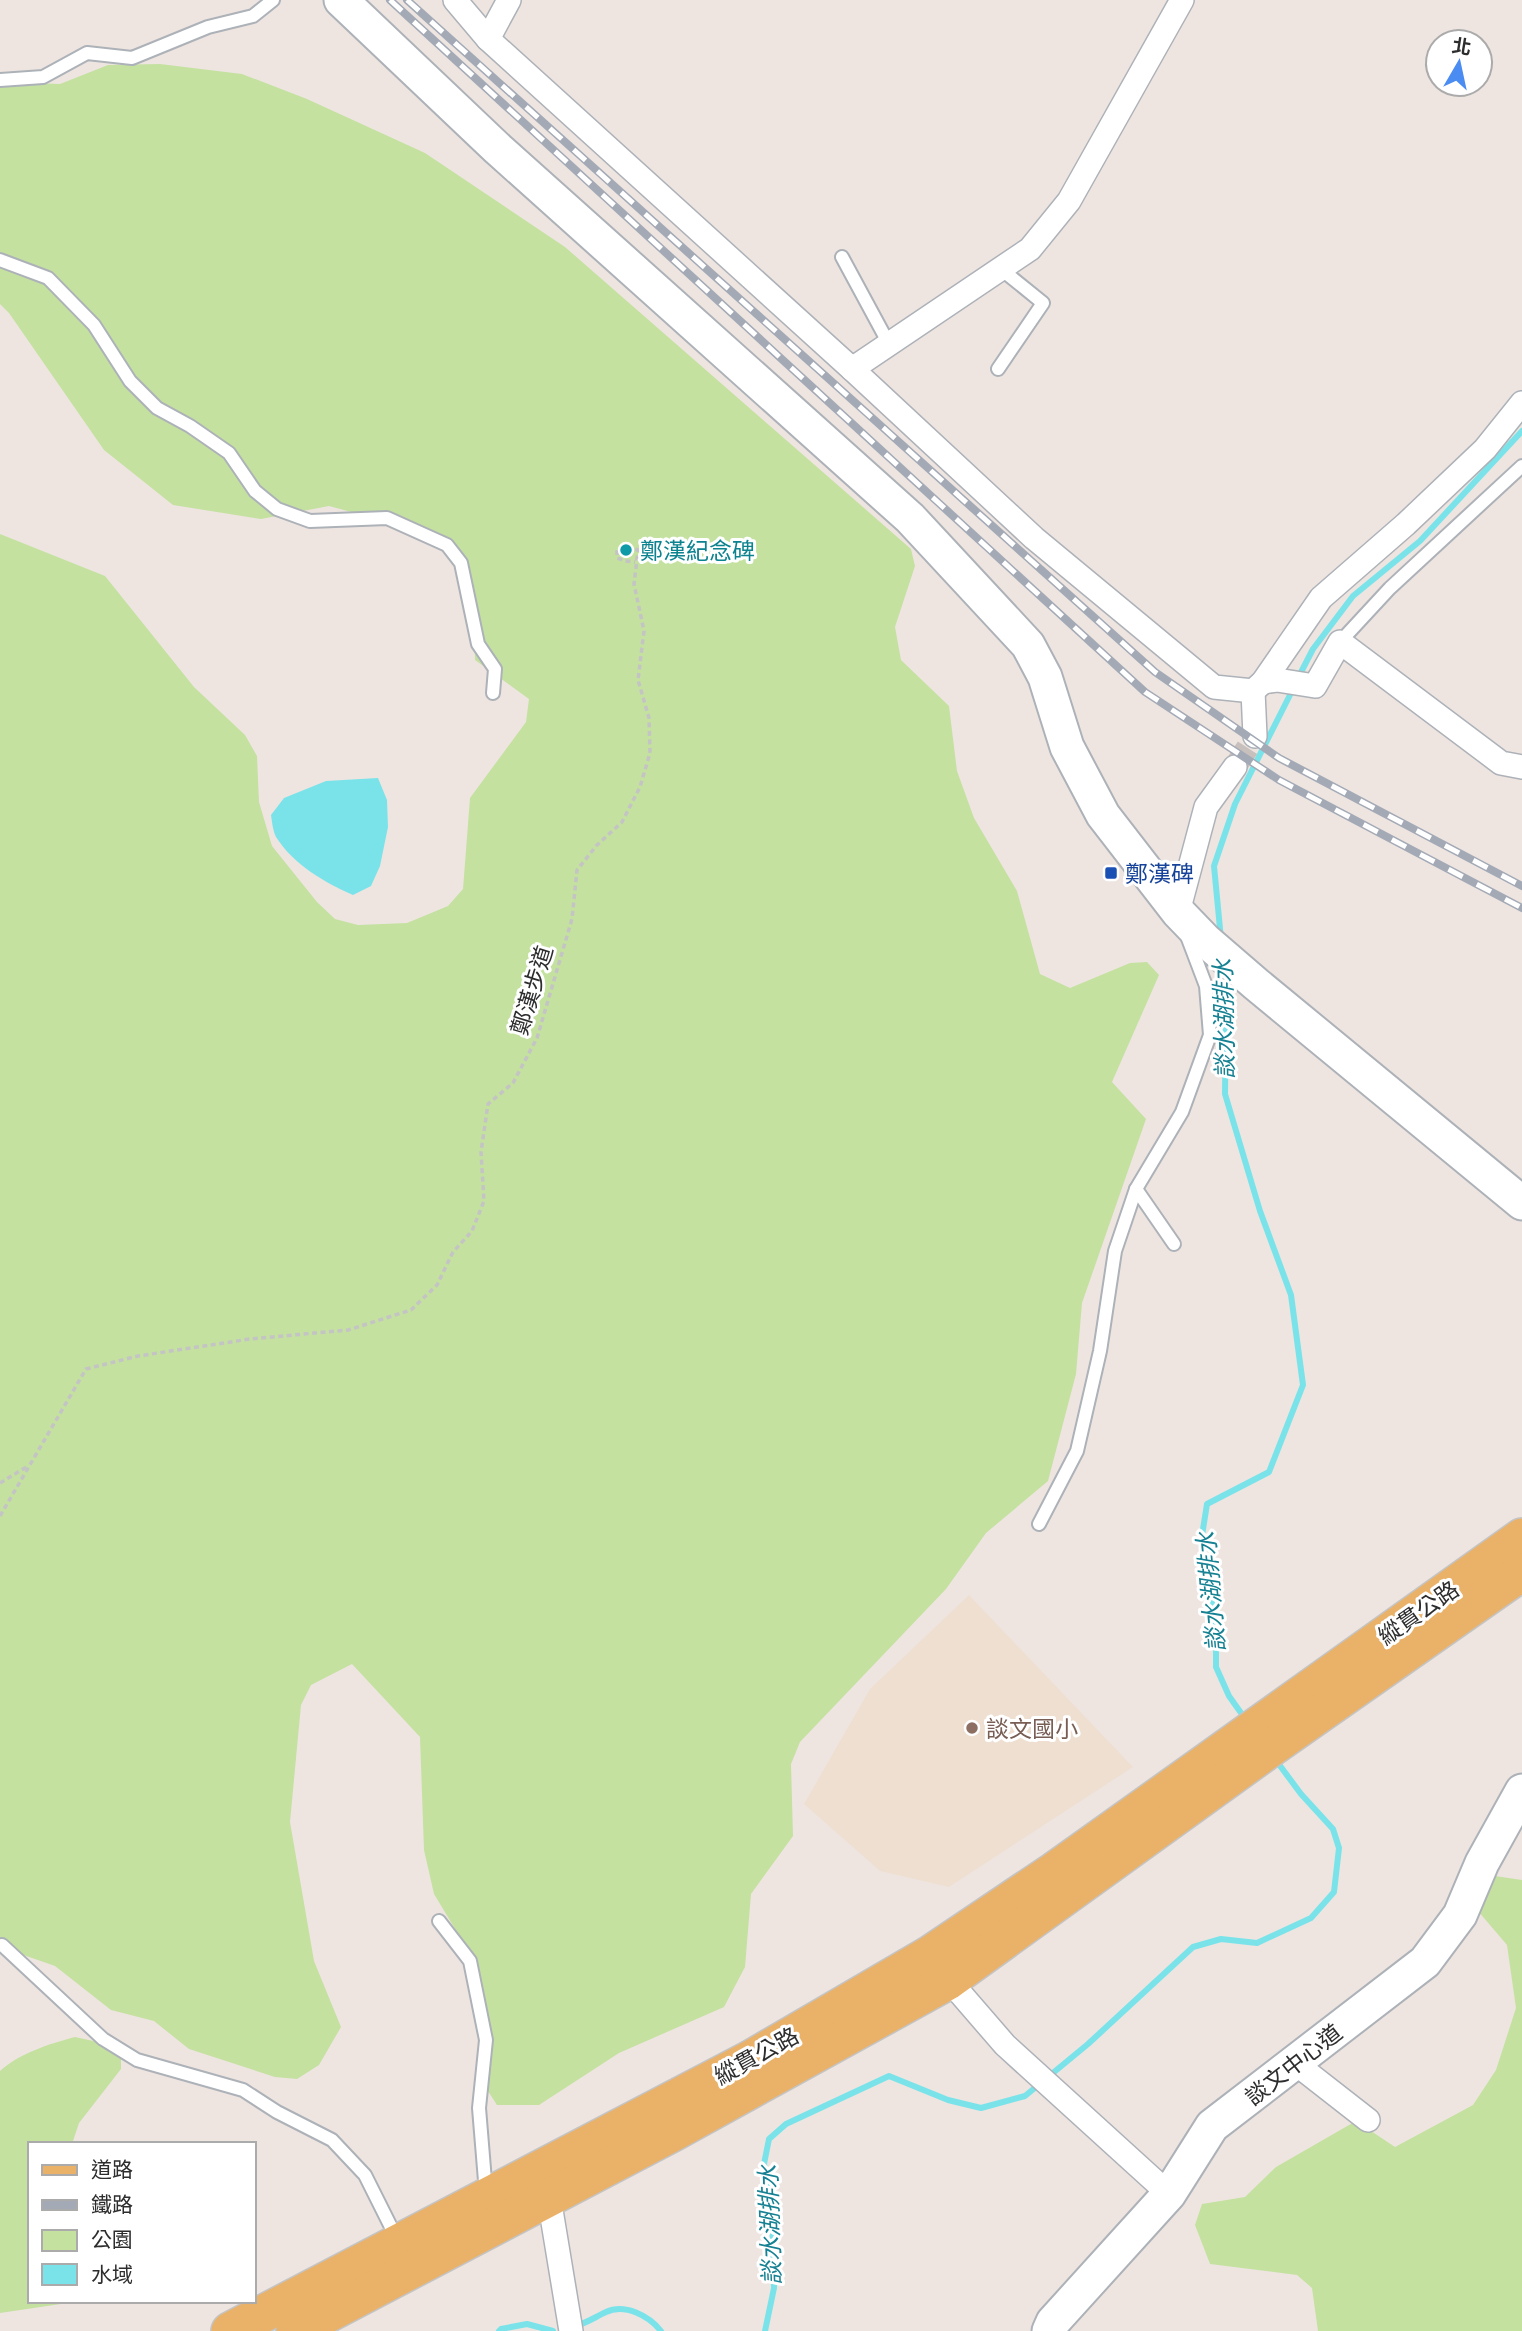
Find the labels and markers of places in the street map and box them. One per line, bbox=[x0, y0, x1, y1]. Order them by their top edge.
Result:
place label: 鄭漢紀念碑 bbox=[640, 534, 755, 566]
marker: 鄭漢紀念碑 bbox=[618, 542, 634, 558]
place label: 鄭漢碑 bbox=[1125, 857, 1194, 889]
marker: 鄭漢碑 bbox=[1103, 865, 1119, 881]
place label: 談文國小 bbox=[986, 1712, 1078, 1744]
marker: 談文國小 bbox=[964, 1720, 980, 1736]

